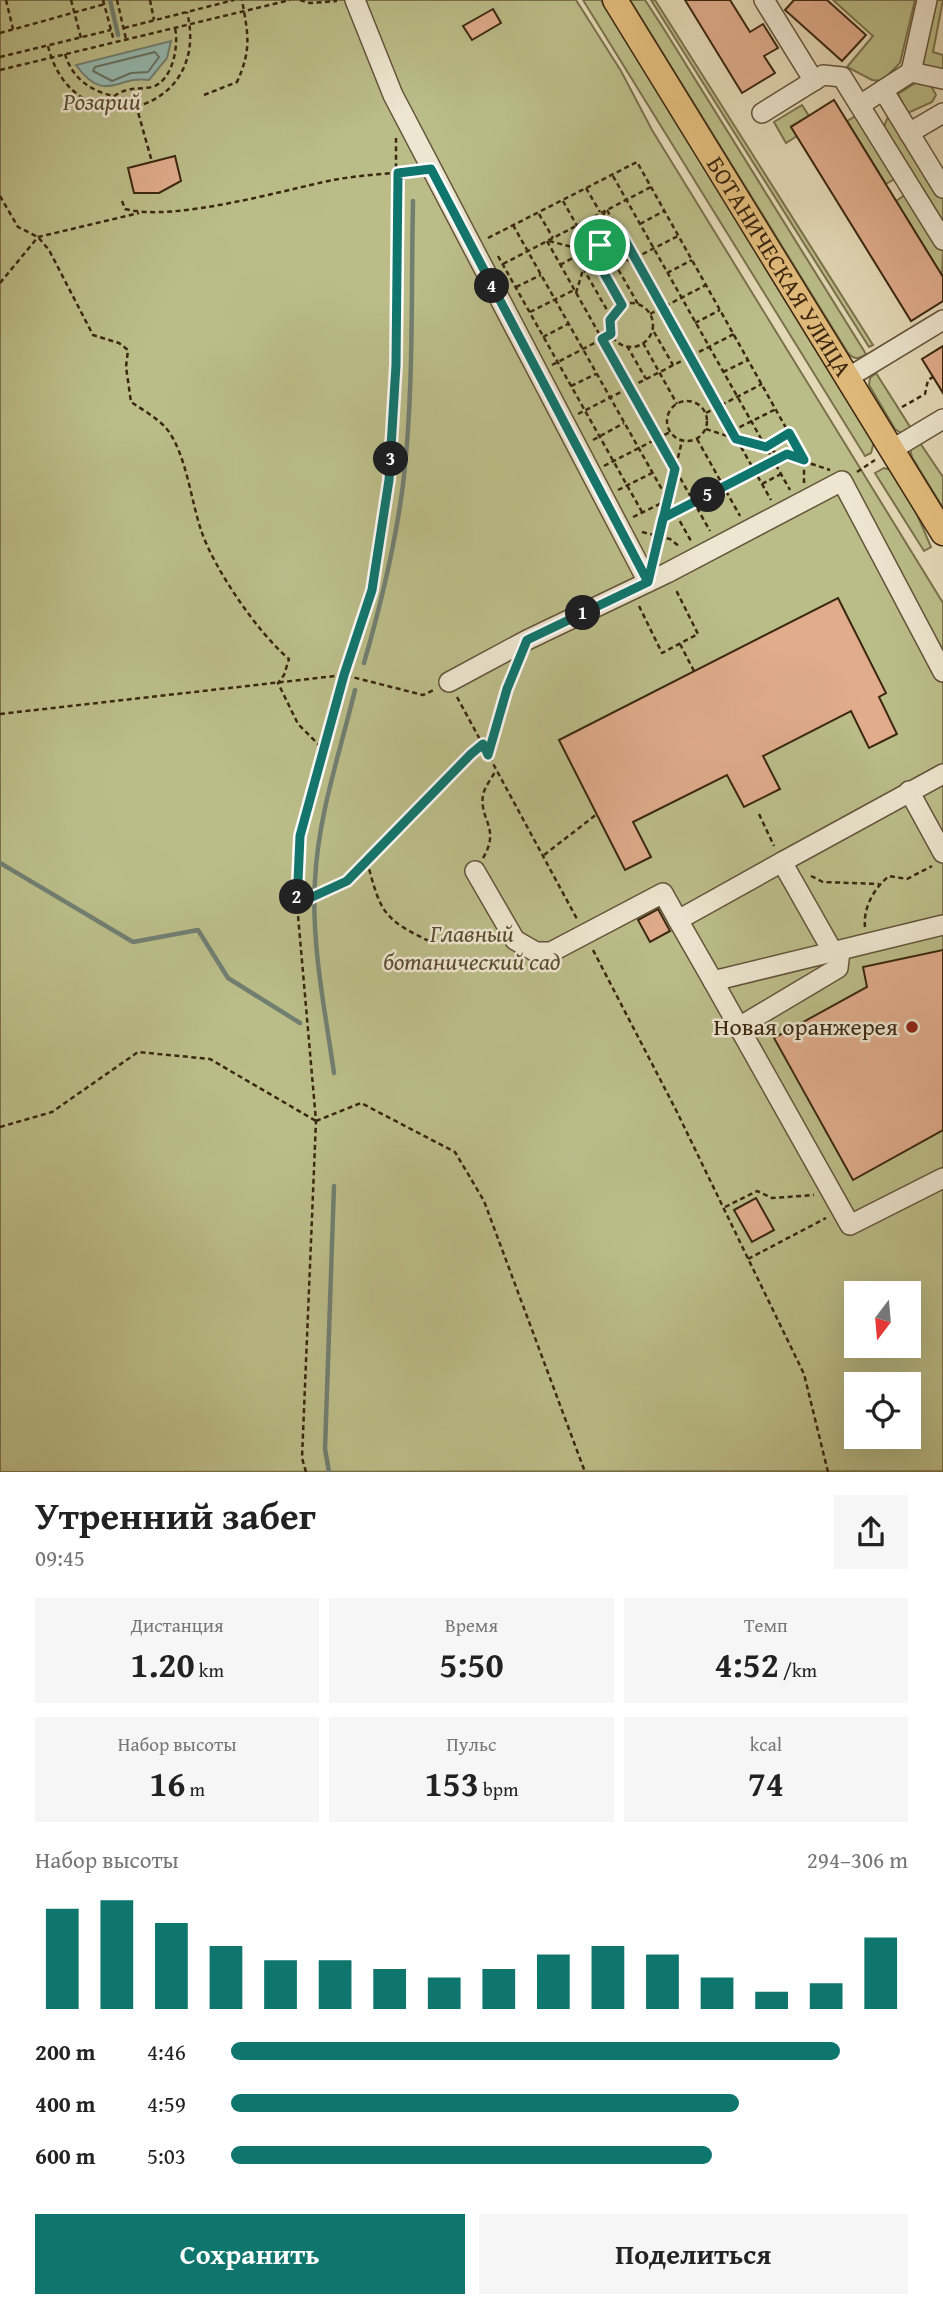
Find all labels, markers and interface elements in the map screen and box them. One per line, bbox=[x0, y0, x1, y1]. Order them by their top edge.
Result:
park label: Розарий bbox=[62, 84, 141, 119]
street label: БОТАНИЧЕСКАЯ УЛИЦА bbox=[698, 149, 861, 384]
pin bbox=[570, 215, 630, 275]
icon: arrive bbox=[581, 226, 619, 264]
pin: 4 bbox=[475, 268, 510, 304]
text: 4 bbox=[487, 271, 496, 299]
pin: 3 bbox=[374, 442, 408, 476]
text: 3 bbox=[386, 444, 395, 472]
pin: 5 bbox=[690, 477, 726, 512]
text: 5 bbox=[703, 480, 712, 508]
pin: 1 bbox=[566, 596, 600, 630]
text: 1 bbox=[578, 598, 587, 626]
pin: 2 bbox=[280, 880, 314, 914]
text: 2 bbox=[292, 882, 301, 910]
park label: Главный ботанический сад bbox=[384, 916, 560, 979]
place label: Новая оранжерея bbox=[714, 1009, 898, 1044]
marker: Новая оранжерея bbox=[904, 1019, 920, 1035]
north arrow bbox=[844, 1281, 920, 1358]
map controls bbox=[844, 1281, 921, 1449]
button: locate bbox=[844, 1372, 921, 1449]
text: Утренний забег bbox=[35, 1487, 316, 1543]
button: share bbox=[834, 1495, 908, 1569]
text: 09:45 bbox=[35, 1541, 85, 1574]
text: Дистанция bbox=[131, 1611, 224, 1639]
text: Время bbox=[445, 1611, 498, 1639]
text: Темп bbox=[744, 1611, 788, 1639]
text: 1.20 bbox=[130, 1639, 195, 1690]
text: 5:50 bbox=[439, 1639, 504, 1690]
text: 4:52 bbox=[715, 1639, 779, 1690]
text: km bbox=[195, 1656, 224, 1684]
text: /km bbox=[779, 1656, 817, 1684]
text: Набор высоты bbox=[118, 1730, 237, 1758]
text: Пульс bbox=[447, 1730, 496, 1758]
text: kcal bbox=[750, 1730, 782, 1758]
text: 16 bbox=[149, 1758, 185, 1809]
text: 153 bbox=[424, 1758, 479, 1809]
text: 74 bbox=[748, 1758, 784, 1809]
text: m bbox=[185, 1775, 205, 1803]
text: bpm bbox=[479, 1775, 519, 1803]
text: Набор высоты bbox=[35, 1843, 179, 1876]
text: 294–306 m bbox=[807, 1843, 908, 1876]
text: 200 m bbox=[35, 2035, 96, 2068]
text: 4:46 bbox=[147, 2035, 186, 2068]
text: 400 m bbox=[35, 2087, 96, 2120]
text: 4:59 bbox=[147, 2087, 186, 2120]
text: 600 m bbox=[35, 2139, 96, 2172]
text: 5:03 bbox=[147, 2139, 186, 2172]
button: Сохранить bbox=[35, 2214, 465, 2294]
button: Поделиться bbox=[479, 2214, 908, 2294]

